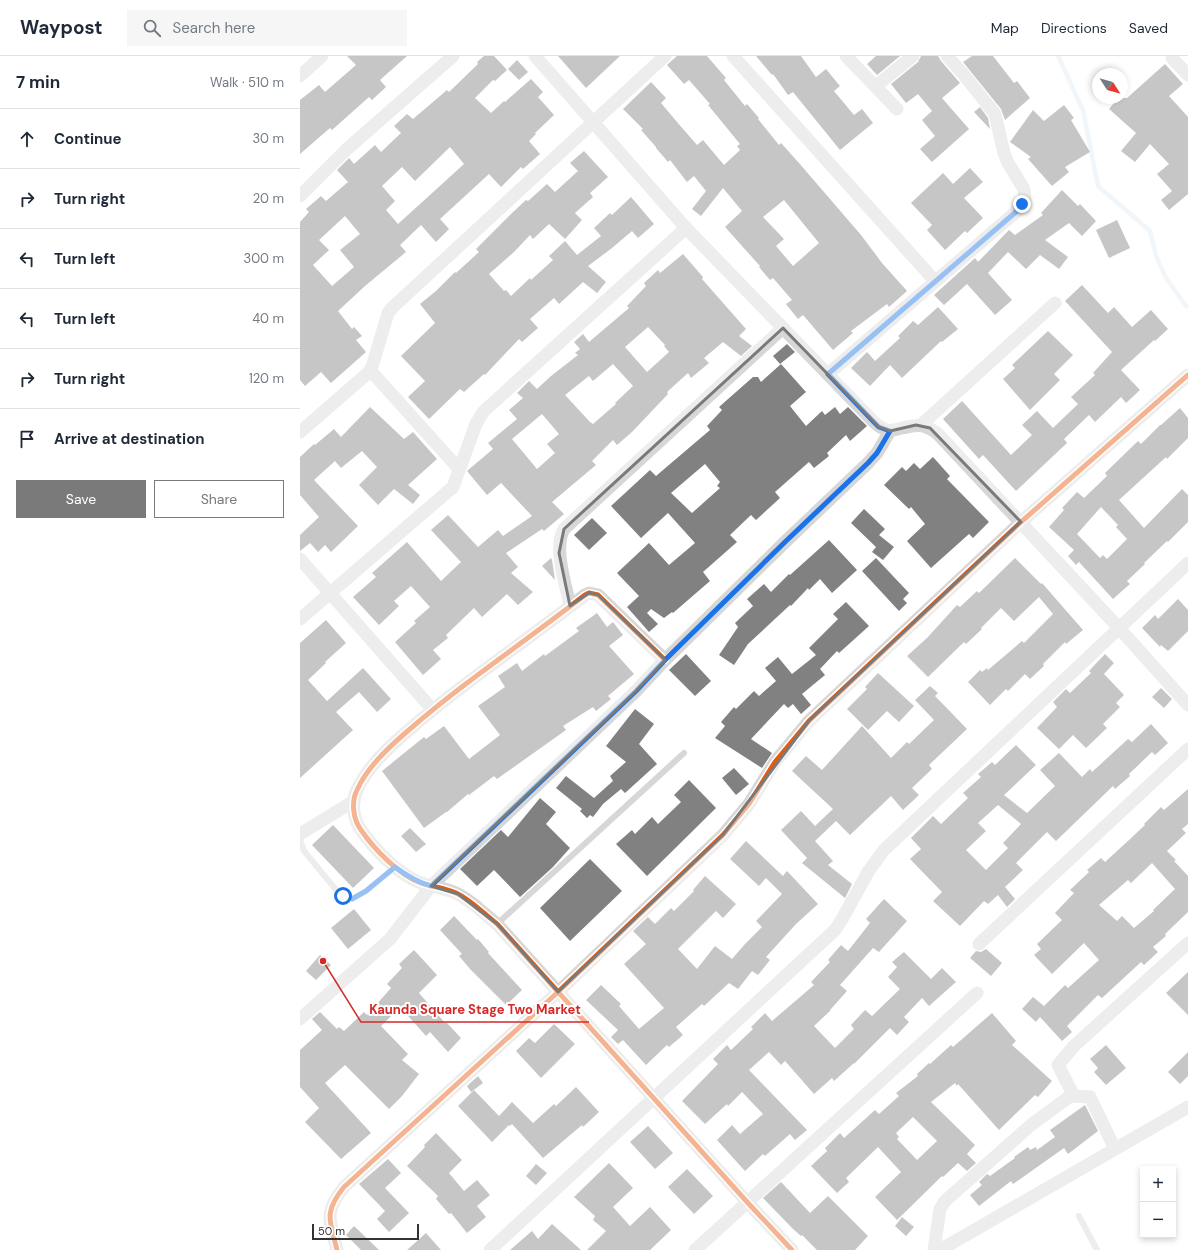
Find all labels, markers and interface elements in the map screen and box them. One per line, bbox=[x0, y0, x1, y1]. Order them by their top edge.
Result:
search box bbox=[127, 10, 407, 46]
text: Waypost bbox=[20, 15, 103, 40]
icon: search bbox=[141, 17, 163, 39]
text: Search here bbox=[173, 18, 255, 38]
text: Map bbox=[991, 19, 1019, 37]
text: Directions bbox=[1041, 19, 1107, 37]
text: Saved bbox=[1129, 19, 1168, 37]
north arrow bbox=[1092, 68, 1128, 104]
text: 7 min bbox=[16, 71, 60, 93]
text: Walk · 510 m bbox=[210, 74, 284, 91]
icon: ahead bbox=[16, 128, 38, 150]
text: Continue bbox=[54, 129, 122, 149]
text: 30 m bbox=[252, 130, 284, 147]
icon: right bbox=[16, 188, 38, 210]
text: Turn right bbox=[54, 189, 125, 209]
text: 20 m bbox=[253, 190, 284, 207]
route end bbox=[1013, 195, 1031, 213]
icon: left bbox=[16, 248, 38, 270]
text: Turn left bbox=[54, 249, 115, 269]
text: 300 m bbox=[243, 250, 284, 267]
icon: left bbox=[16, 308, 38, 330]
text: Turn left bbox=[54, 309, 115, 329]
text: 40 m bbox=[252, 310, 284, 327]
icon: right bbox=[16, 368, 38, 390]
text: Turn right bbox=[54, 369, 125, 389]
text: 120 m bbox=[249, 370, 284, 387]
icon: arrive bbox=[16, 428, 38, 450]
text: Arrive at destination bbox=[54, 429, 205, 449]
button: Save bbox=[16, 480, 146, 518]
button: Share bbox=[154, 480, 284, 518]
route start bbox=[334, 887, 352, 905]
callout: Kaunda Square Stage Two Market bbox=[361, 997, 589, 1022]
text: Kaunda Square Stage Two Market bbox=[369, 1001, 581, 1018]
map controls bbox=[1140, 1166, 1176, 1238]
button: + bbox=[1140, 1166, 1176, 1202]
button: − bbox=[1140, 1202, 1176, 1238]
scale bar bbox=[312, 1222, 419, 1241]
text: 50 m bbox=[318, 1224, 345, 1238]

